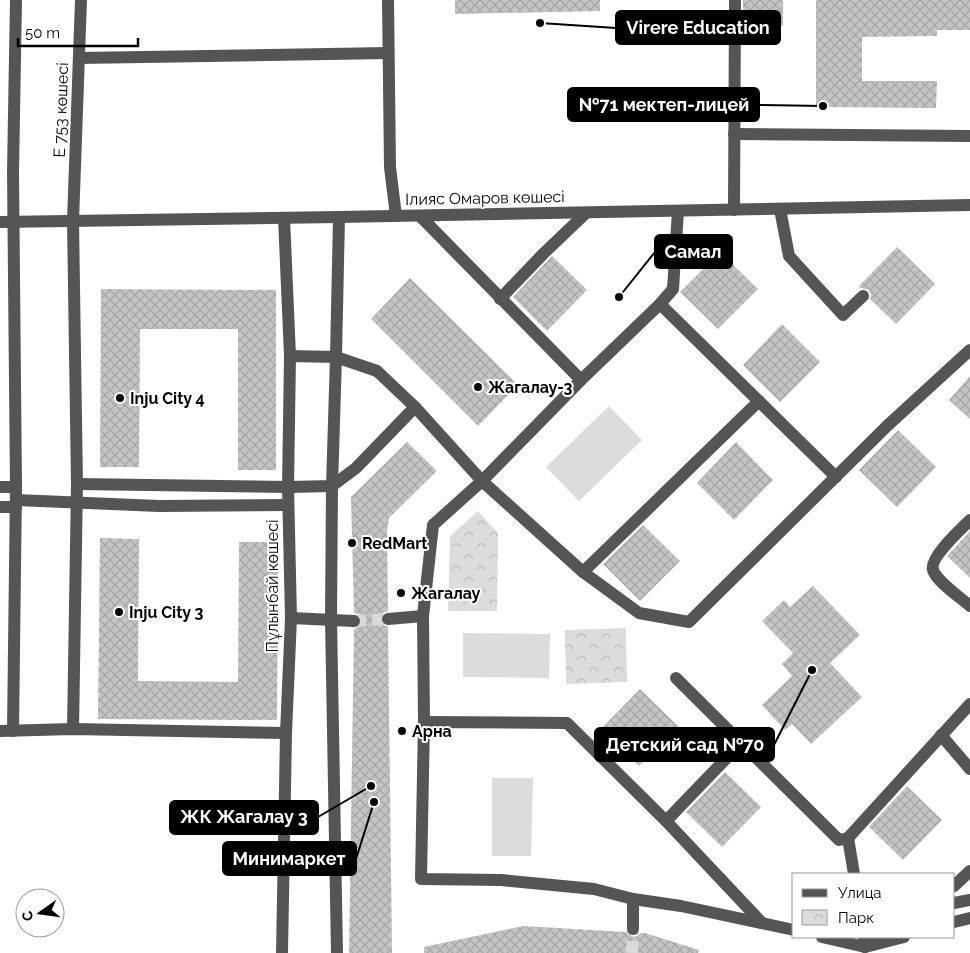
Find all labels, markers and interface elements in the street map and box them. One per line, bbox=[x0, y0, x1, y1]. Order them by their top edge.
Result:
callout: Virere Education bbox=[616, 11, 780, 44]
scale bar bbox=[18, 15, 138, 47]
text: Virere Education bbox=[626, 17, 770, 38]
text: 50 m bbox=[25, 24, 60, 42]
street label: Е 753 көшесі bbox=[50, 62, 72, 158]
callout: №71 мектеп-лицей bbox=[568, 88, 759, 121]
text: №71 мектеп-лицей bbox=[579, 94, 749, 115]
street label: Ілияс Омаров көшесі bbox=[405, 187, 565, 209]
callout: Самал bbox=[655, 235, 732, 268]
text: Самал bbox=[665, 241, 721, 262]
place label: Жагалау-3 bbox=[488, 378, 573, 397]
marker: Жагалау-3 bbox=[472, 381, 484, 393]
place label: Inju City 4 bbox=[130, 389, 205, 408]
marker: Inju City 4 bbox=[114, 392, 126, 404]
street label: Пұлынбай көшесі bbox=[263, 519, 282, 653]
place label: RedMart bbox=[362, 534, 427, 553]
marker: RedMart bbox=[346, 537, 358, 549]
place label: Жагалау bbox=[411, 584, 481, 603]
marker: Жагалау bbox=[395, 587, 407, 599]
place label: Inju City 3 bbox=[129, 603, 204, 622]
marker: Inju City 3 bbox=[113, 606, 125, 618]
place label: Арна bbox=[412, 722, 452, 741]
marker: Арна bbox=[396, 725, 408, 737]
callout: Детский сад №70 bbox=[595, 728, 774, 761]
text: Детский сад №70 bbox=[606, 734, 764, 755]
callout: ЖК Жагалау 3 bbox=[170, 801, 318, 834]
text: ЖК Жагалау 3 bbox=[180, 806, 308, 827]
callout: Минимаркет bbox=[223, 842, 356, 875]
text: Минимаркет bbox=[233, 848, 345, 869]
legend bbox=[792, 873, 955, 938]
text: Улица bbox=[838, 884, 882, 902]
north arrow bbox=[15, 888, 65, 938]
text: С bbox=[18, 909, 36, 923]
text: Парк bbox=[838, 909, 874, 927]

